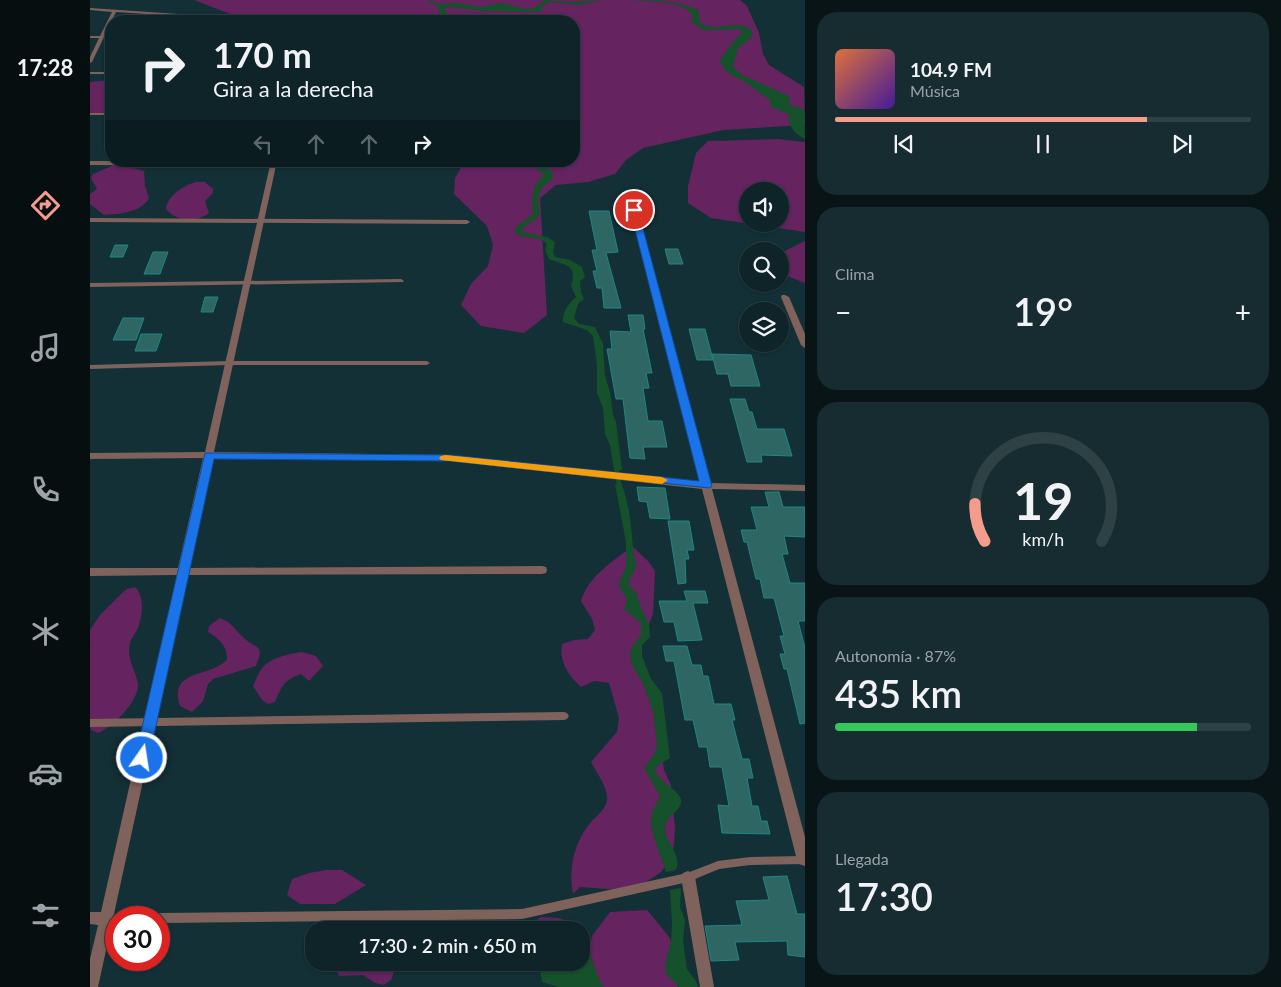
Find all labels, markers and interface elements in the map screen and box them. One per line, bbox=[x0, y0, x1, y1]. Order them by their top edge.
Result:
text: 170 m bbox=[213, 33, 312, 75]
icon: right bbox=[130, 35, 195, 100]
text: 17:28 bbox=[17, 54, 73, 81]
text: 104.9 FM bbox=[910, 58, 992, 81]
text: Gira a la derecha bbox=[213, 75, 374, 102]
text: Música bbox=[910, 81, 960, 100]
icon: left bbox=[249, 130, 277, 158]
icon: ahead bbox=[302, 130, 330, 158]
icon: ahead bbox=[355, 130, 383, 158]
icon: right bbox=[408, 130, 436, 158]
icon: previous bbox=[890, 130, 918, 158]
icon: pause bbox=[1029, 130, 1057, 158]
icon: next bbox=[1168, 130, 1196, 158]
map controls bbox=[739, 182, 789, 352]
button: sound bbox=[739, 182, 789, 232]
icon: directions bbox=[28, 188, 63, 223]
pin bbox=[613, 189, 655, 231]
icon: arrive bbox=[620, 196, 648, 224]
button: search bbox=[739, 242, 789, 292]
text: Clima bbox=[835, 264, 874, 283]
text: 19° bbox=[1013, 288, 1073, 334]
text: − bbox=[835, 295, 851, 329]
text: + bbox=[1235, 295, 1251, 329]
button: layers bbox=[739, 302, 789, 352]
icon: music bbox=[28, 330, 63, 365]
text: 19 bbox=[1013, 469, 1073, 531]
icon: phone bbox=[28, 472, 63, 507]
text: km/h bbox=[1022, 528, 1064, 550]
icon: climate bbox=[28, 614, 63, 649]
text: Autonomía · 87% bbox=[835, 646, 956, 665]
text: 435 km bbox=[835, 670, 962, 716]
position arrow bbox=[115, 731, 167, 783]
icon: car bbox=[28, 756, 63, 791]
text: Llegada bbox=[835, 849, 889, 868]
text: 17:30 bbox=[835, 873, 933, 919]
icon: filters bbox=[28, 898, 63, 933]
speed limit sign: 30 bbox=[105, 906, 170, 971]
text: 17:30 · 2 min · 650 m bbox=[358, 934, 537, 957]

